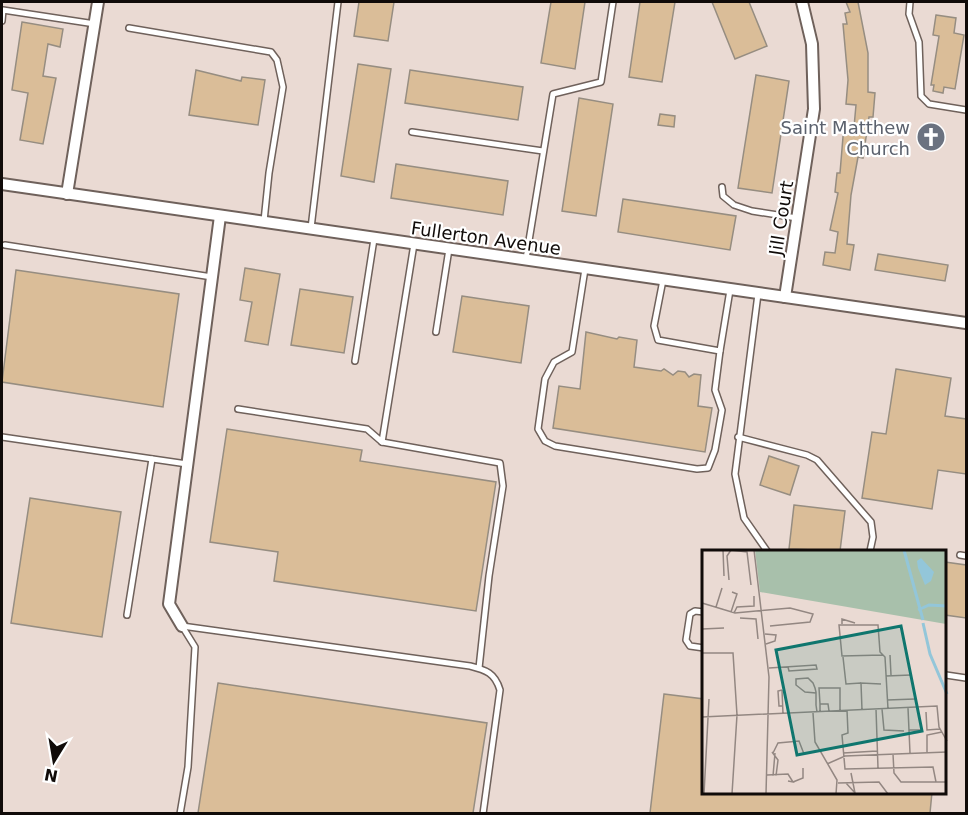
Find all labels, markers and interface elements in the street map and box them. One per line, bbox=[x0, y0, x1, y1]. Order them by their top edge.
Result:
place label: Saint Matthew Church bbox=[780, 117, 910, 159]
church icon: Saint Matthew Church bbox=[915, 121, 947, 153]
street label: Jill Court bbox=[765, 179, 797, 258]
street label: Fullerton Avenue bbox=[410, 217, 562, 259]
inset map bbox=[702, 550, 947, 794]
north arrow bbox=[24, 731, 84, 791]
text: N bbox=[43, 765, 60, 786]

